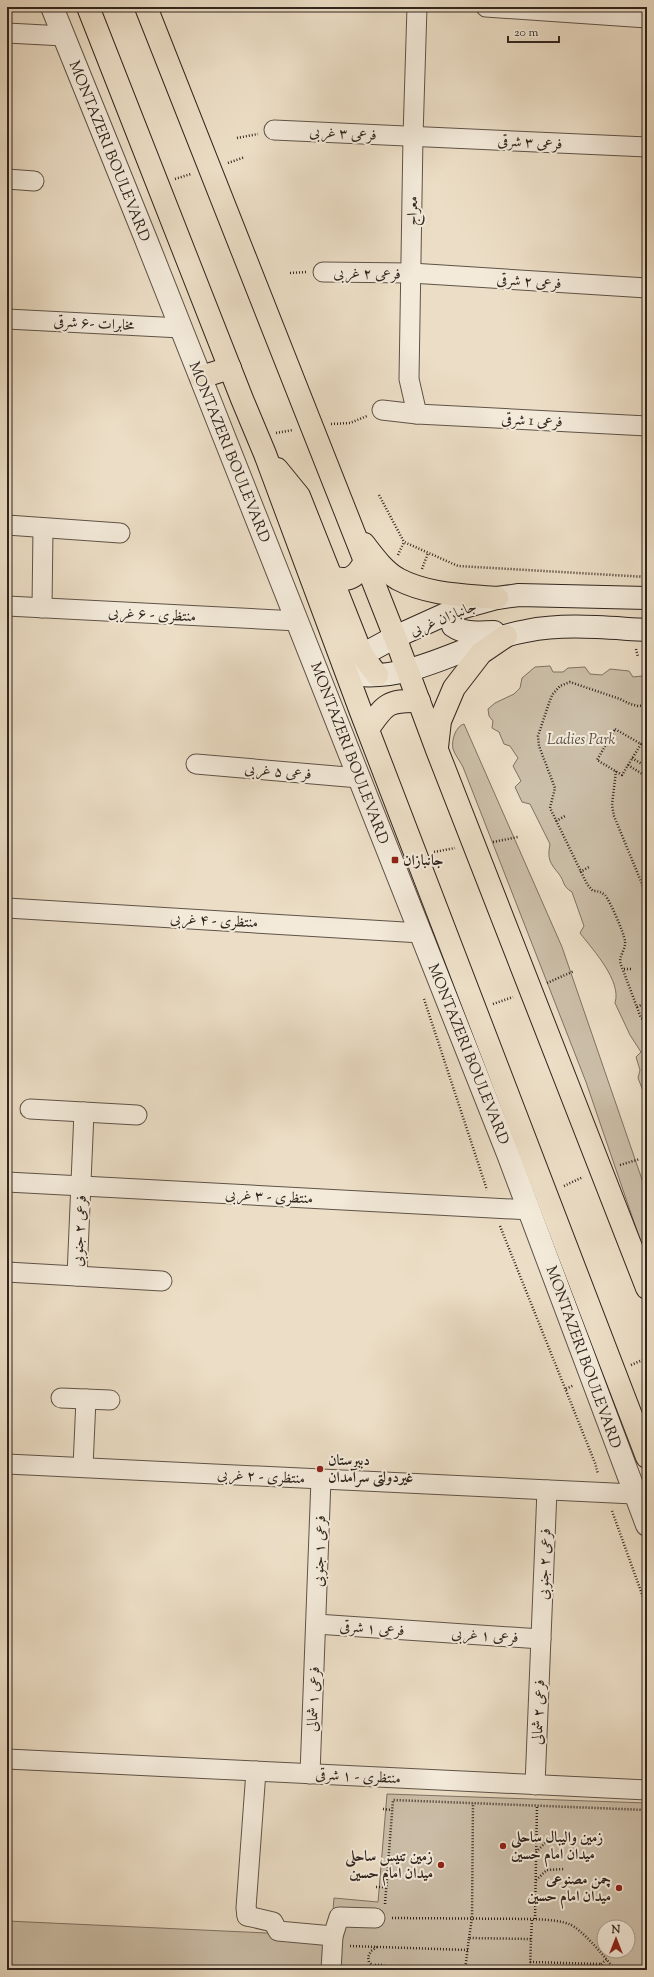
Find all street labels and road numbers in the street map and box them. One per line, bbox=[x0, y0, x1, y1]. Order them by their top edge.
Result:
street label: MONTAZERI BOULEVARD bbox=[63, 58, 155, 245]
street label: فرعی ۳ غربی bbox=[309, 122, 377, 147]
street label: فرعی ۳ شرقی bbox=[497, 131, 563, 156]
street label: معراج bbox=[403, 196, 425, 226]
street label: فرعی ۲ غربی bbox=[333, 263, 401, 286]
street label: فرعی ۲ شرقی bbox=[496, 270, 562, 295]
street label: مخابرات -۶ شرقی bbox=[53, 312, 135, 337]
street label: MONTAZERI BOULEVARD bbox=[183, 359, 275, 546]
street label: فرعی 1 شرقی bbox=[501, 409, 563, 434]
street label: جانبازان غربی bbox=[407, 597, 480, 642]
street label: منتظری - ۶ غربی bbox=[107, 603, 196, 628]
street label: MONTAZERI BOULEVARD bbox=[304, 660, 393, 848]
street label: فرعی ۵ غربی bbox=[243, 759, 312, 786]
street label: منتظری - ۴ غربی bbox=[169, 909, 258, 934]
street label: MONTAZERI BOULEVARD bbox=[422, 961, 514, 1148]
street label: منتظری - ۳ غربی bbox=[224, 1185, 313, 1210]
street label: فرعی ۲ جنوبی bbox=[68, 1195, 93, 1267]
street label: MONTAZERI BOULEVARD bbox=[540, 1263, 626, 1452]
street label: منتظری - ۲ غربی bbox=[216, 1465, 305, 1490]
street label: فرعی ۱ جنوبی bbox=[309, 1515, 332, 1587]
street label: فرعی ۲ جنوبی bbox=[534, 1528, 557, 1600]
street label: فرعی ۱ شرقی bbox=[339, 1617, 405, 1642]
street label: فرعی ۱ غربی bbox=[451, 1624, 519, 1649]
street label: فرعی ۱ شمالی bbox=[303, 1666, 326, 1732]
street label: فرعی ۲ شمالی bbox=[528, 1679, 551, 1745]
street label: منتظری - ۱ شرقی bbox=[315, 1765, 401, 1790]

